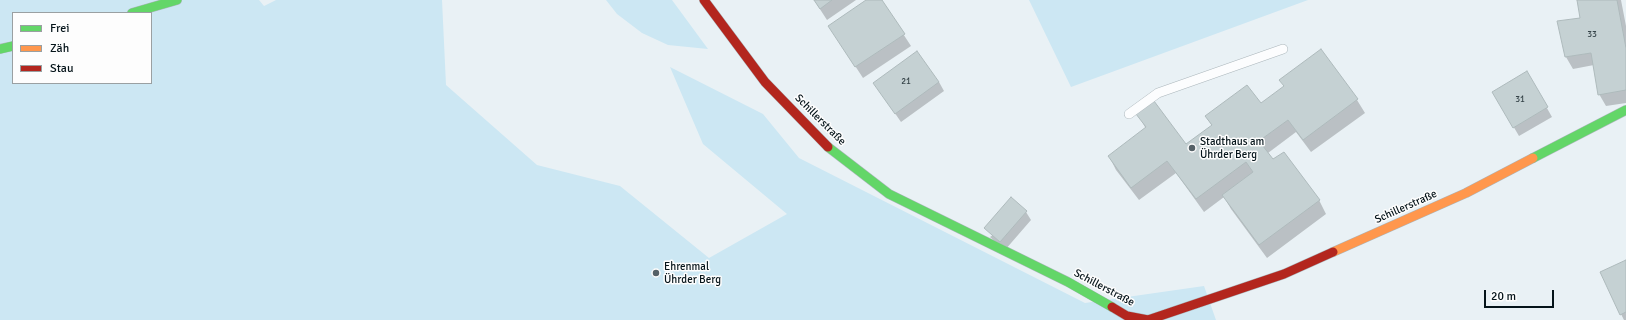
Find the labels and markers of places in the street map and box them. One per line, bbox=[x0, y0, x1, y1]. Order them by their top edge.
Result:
place label: Stadthaus am Ührder Berg bbox=[1200, 135, 1264, 161]
marker: Stadthaus am Ührder Berg bbox=[1187, 143, 1197, 153]
place label: Ehrenmal Ührder Berg bbox=[664, 260, 721, 286]
marker: Ehrenmal Ührder Berg bbox=[651, 268, 661, 278]

